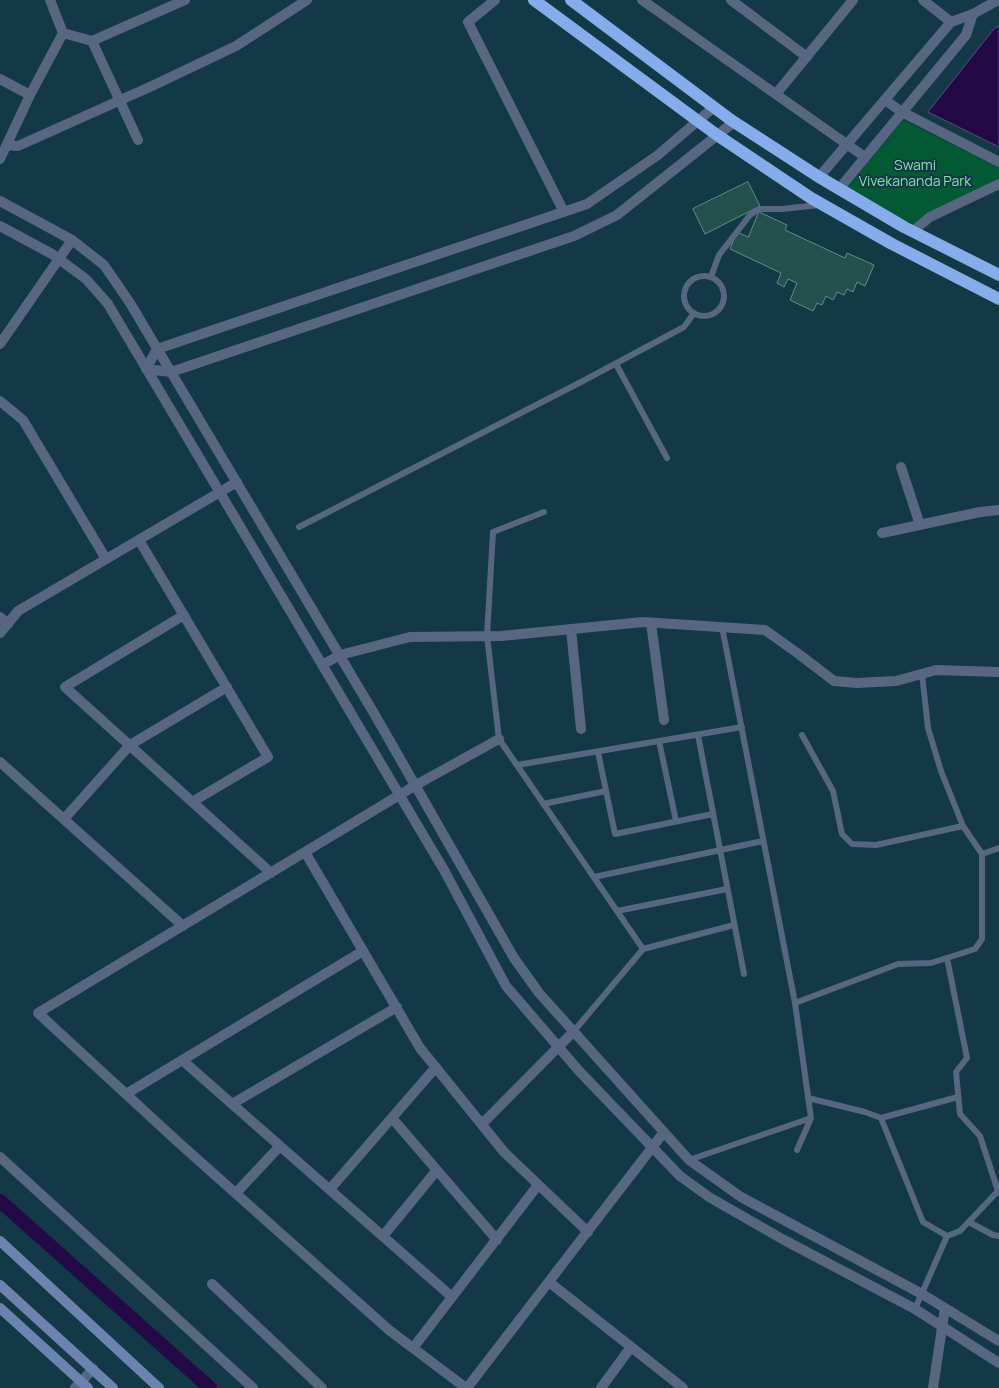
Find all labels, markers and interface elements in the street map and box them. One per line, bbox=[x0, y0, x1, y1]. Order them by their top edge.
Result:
park label: Swami Vivekananda Park bbox=[859, 158, 971, 190]

